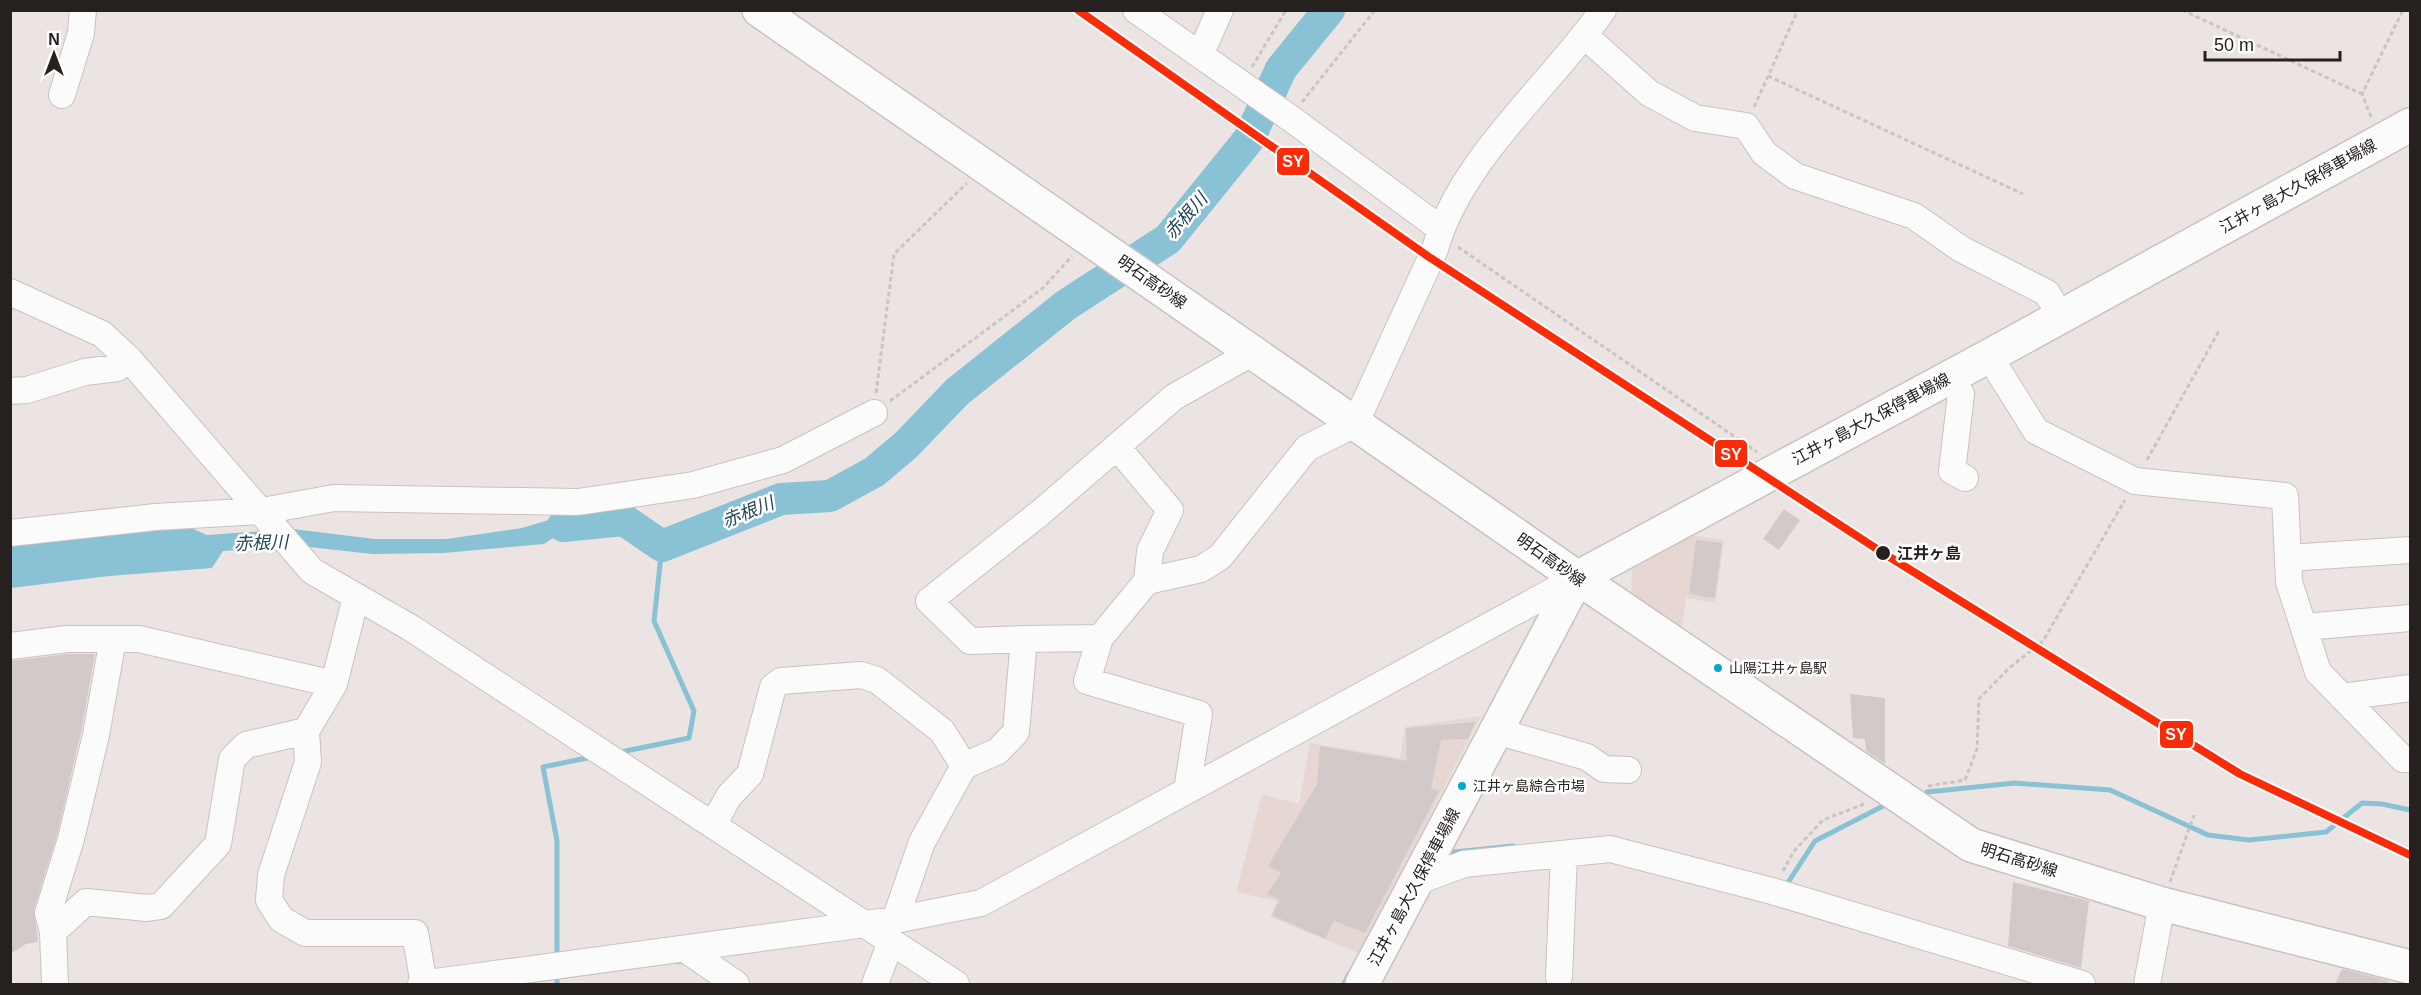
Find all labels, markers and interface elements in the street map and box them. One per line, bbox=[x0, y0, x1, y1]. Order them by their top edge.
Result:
north arrow bbox=[24, 24, 84, 84]
scale bar bbox=[2205, 24, 2340, 62]
text: N bbox=[48, 31, 60, 48]
text: 50 m bbox=[2214, 35, 2254, 55]
street label: 江井ヶ島大久保停車場線 bbox=[2217, 136, 2379, 236]
line badge: SY bbox=[1276, 147, 1310, 176]
text: SY bbox=[1282, 153, 1304, 170]
water label: 赤根川 bbox=[1161, 188, 1213, 243]
street label: 明石高砂線 bbox=[1114, 252, 1190, 312]
street label: 江井ヶ島大久保停車場線 bbox=[1789, 370, 1953, 468]
line badge: SY bbox=[1714, 439, 1748, 468]
text: SY bbox=[1720, 446, 1742, 463]
water label: 赤根川 bbox=[719, 492, 779, 531]
street label: 明石高砂線 bbox=[1513, 530, 1589, 590]
water label: 赤根川 bbox=[234, 532, 290, 554]
marker: 江井ヶ島 bbox=[1874, 544, 1892, 562]
place label: 江井ヶ島 bbox=[1897, 544, 1961, 562]
place label: 山陽江井ヶ島駅 bbox=[1729, 660, 1827, 676]
marker: 山陽江井ヶ島駅 bbox=[1712, 662, 1724, 674]
line badge: SY bbox=[2159, 720, 2194, 749]
text: SY bbox=[2165, 726, 2187, 743]
place label: 江井ヶ島綜合市場 bbox=[1473, 778, 1585, 794]
marker: 江井ヶ島綜合市場 bbox=[1456, 780, 1468, 792]
street label: 江井ヶ島大久保停車場線 bbox=[1365, 805, 1463, 969]
street label: 明石高砂線 bbox=[1978, 840, 2060, 880]

